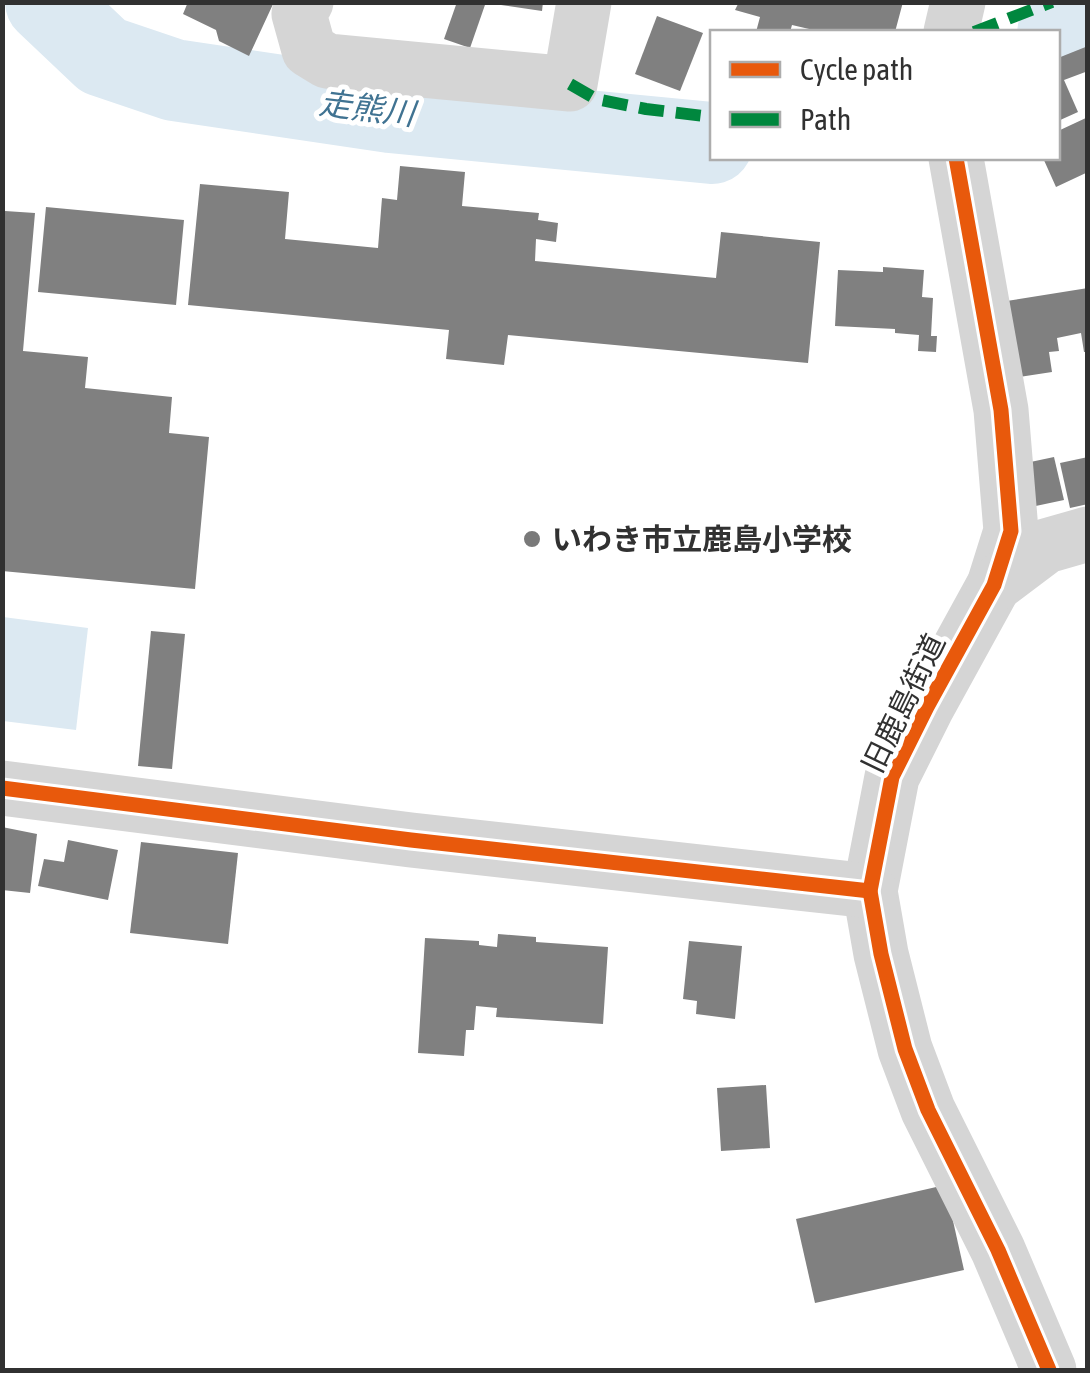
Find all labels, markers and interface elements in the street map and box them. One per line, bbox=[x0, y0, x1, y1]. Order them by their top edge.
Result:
legend bbox=[710, 30, 1060, 160]
text: Cycle path bbox=[800, 52, 913, 86]
water label: 走熊川 bbox=[317, 84, 420, 133]
text: Path bbox=[800, 102, 851, 136]
place label: いわき市立鹿島小学校 bbox=[552, 522, 852, 556]
marker: いわき市立鹿島小学校 bbox=[521, 528, 543, 550]
street label: 旧鹿島街道 bbox=[855, 628, 951, 778]

